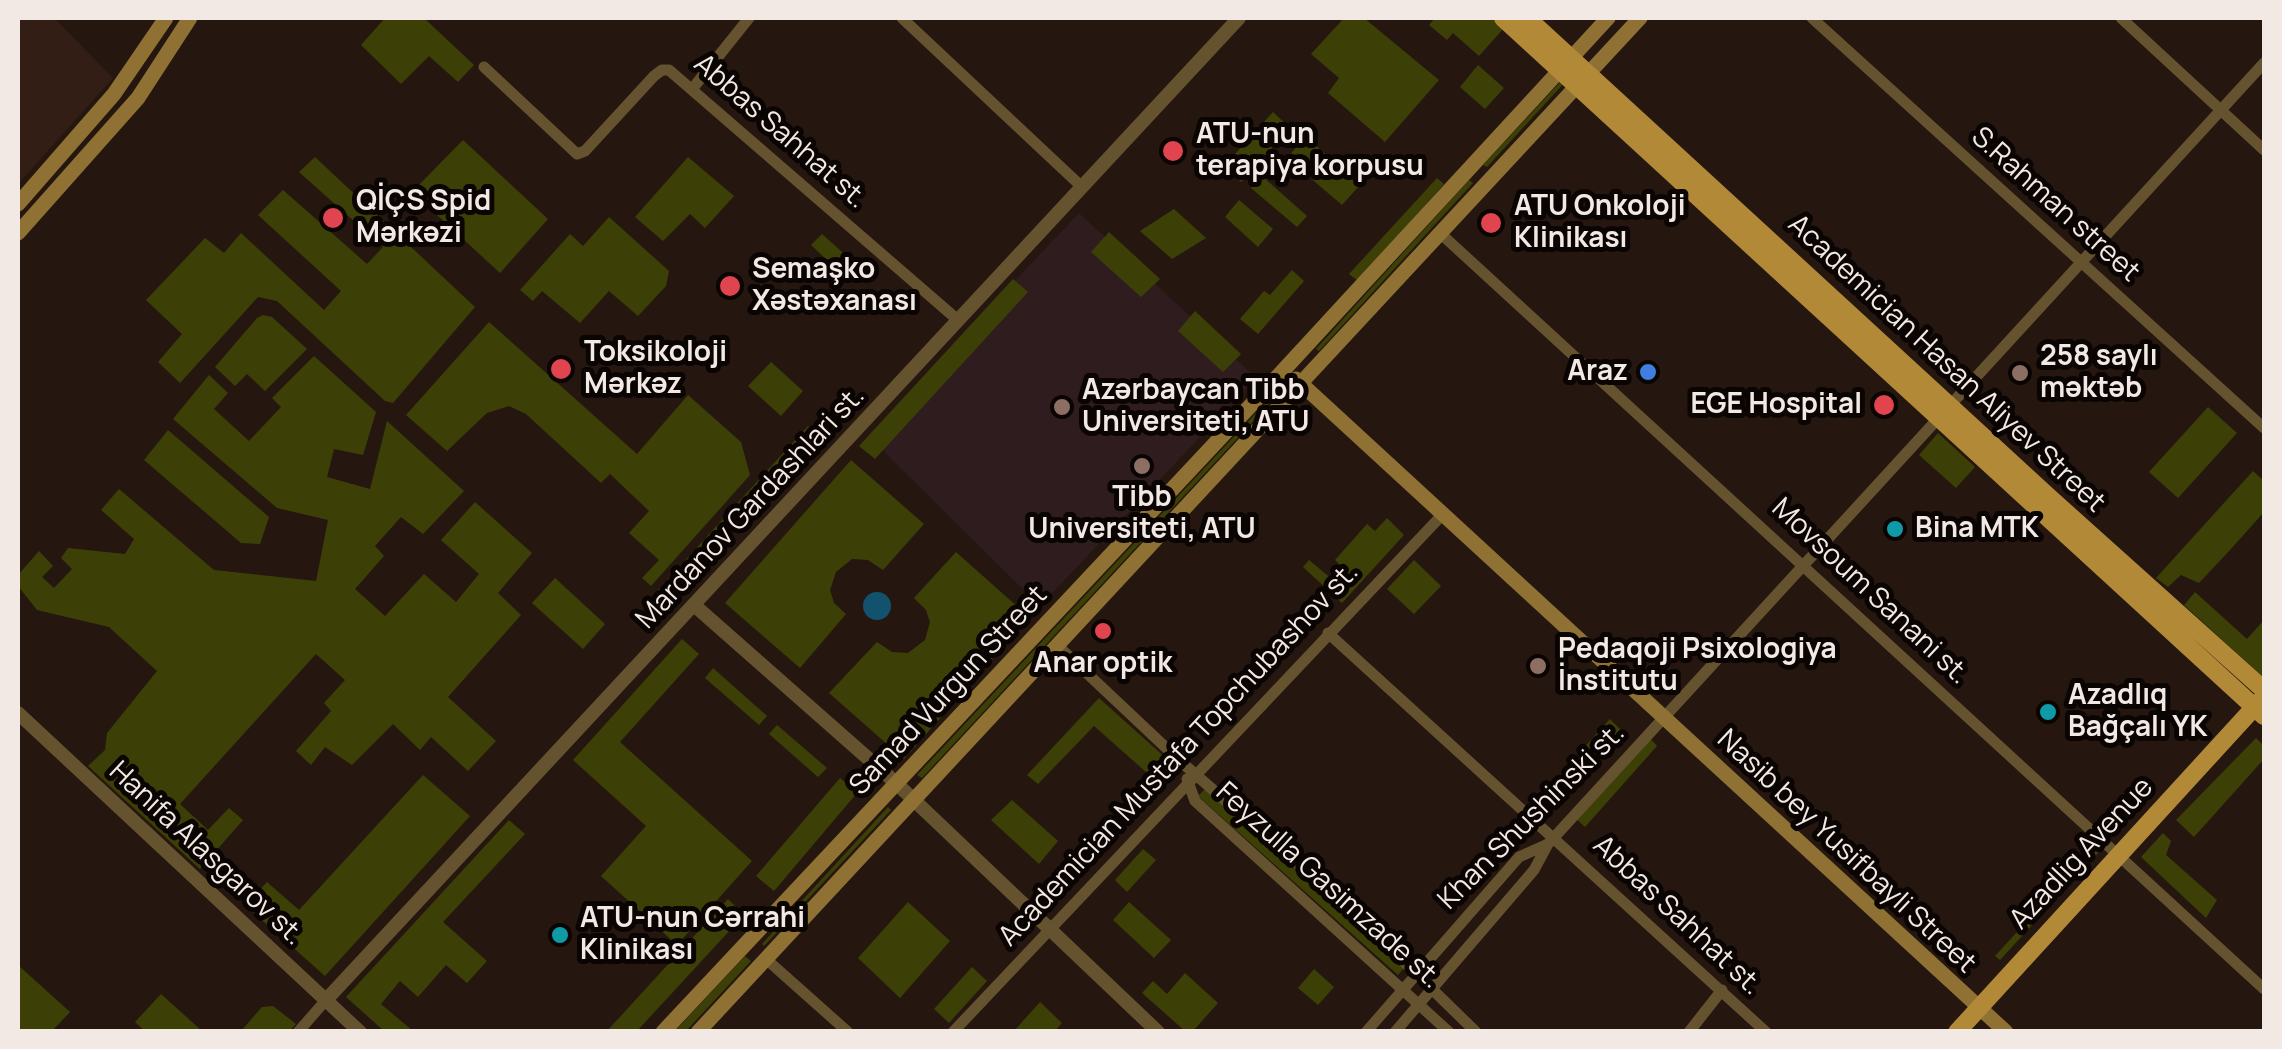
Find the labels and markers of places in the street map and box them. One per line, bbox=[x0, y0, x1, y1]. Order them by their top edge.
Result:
place label: ATU-nun terapiya korpusu bbox=[1196, 118, 1424, 184]
marker: ATU-nun terapiya korpusu bbox=[1160, 138, 1186, 164]
place label: QİÇS Spid Mərkəzi bbox=[356, 185, 491, 251]
place label: ATU Onkoloji Klinikası bbox=[1514, 190, 1686, 256]
marker: QİÇS Spid Mərkəzi bbox=[320, 205, 346, 231]
marker: ATU Onkoloji Klinikası bbox=[1478, 210, 1504, 236]
place label: Semaşko Xəstəxanası bbox=[752, 253, 917, 319]
marker: Semaşko Xəstəxanası bbox=[717, 273, 743, 299]
place label: Toksikoloji Mərkəz bbox=[584, 336, 727, 402]
place label: 258 saylı məktəb bbox=[2040, 340, 2158, 406]
place label: Araz bbox=[1567, 355, 1628, 389]
marker: Toksikoloji Mərkəz bbox=[548, 356, 574, 382]
marker: Araz bbox=[1637, 361, 1659, 383]
marker: 258 saylı məktəb bbox=[2009, 362, 2031, 384]
place label: Azərbaycan Tibb Universiteti, ATU bbox=[1082, 374, 1309, 440]
place label: EGE Hospital bbox=[1690, 388, 1862, 422]
marker: EGE Hospital bbox=[1871, 392, 1897, 418]
marker: Azərbaycan Tibb Universiteti, ATU bbox=[1051, 396, 1073, 418]
marker: Tibb Universiteti, ATU bbox=[1131, 455, 1153, 477]
place label: Tibb Universiteti, ATU bbox=[1028, 481, 1256, 547]
place label: Bina MTK bbox=[1915, 512, 2039, 546]
marker: Bina MTK bbox=[1884, 518, 1906, 540]
marker: Anar optik bbox=[1092, 620, 1114, 642]
place label: Pedaqoji Psixologiya İnstitutu bbox=[1558, 633, 1837, 699]
place label: Anar optik bbox=[1034, 647, 1172, 681]
marker: Pedaqoji Psixologiya İnstitutu bbox=[1527, 655, 1549, 677]
place label: Azadlıq Bağçalı YK bbox=[2068, 679, 2208, 745]
marker: Azadlıq Bağçalı YK bbox=[2037, 701, 2059, 723]
place label: ATU-nun Cərrahi Klinikası bbox=[580, 902, 805, 968]
marker: ATU-nun Cərrahi Klinikası bbox=[549, 924, 571, 946]

